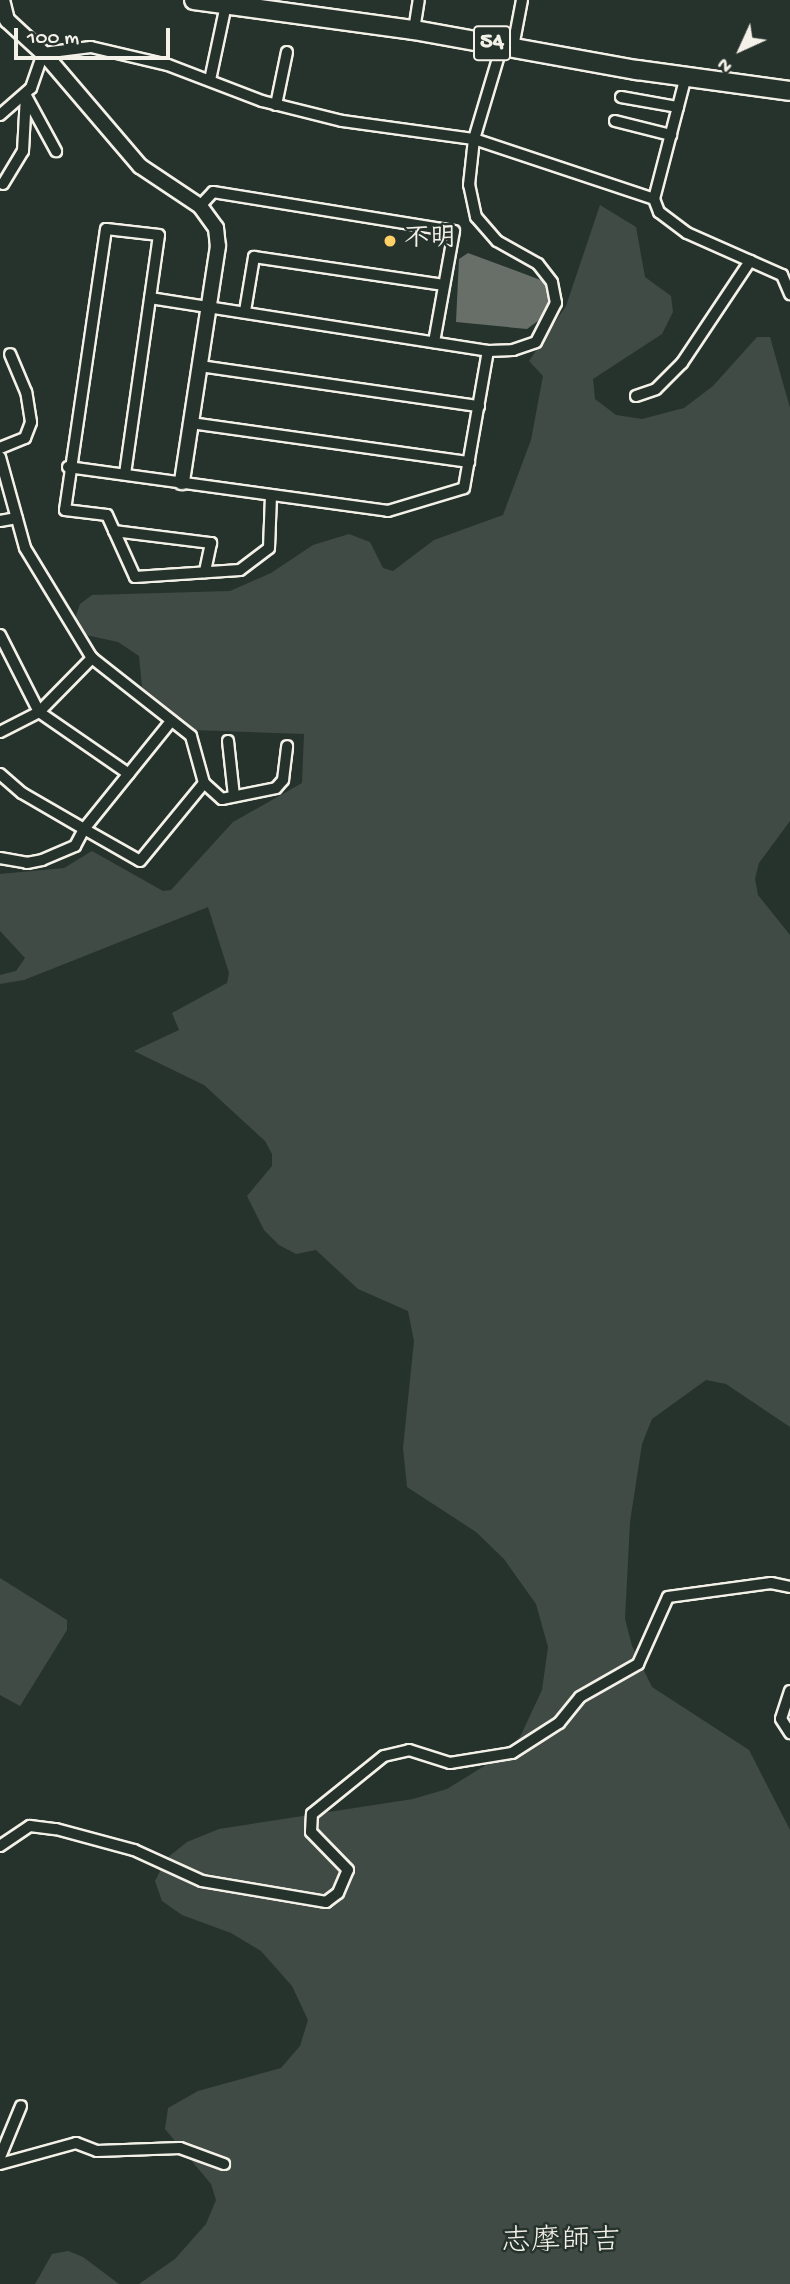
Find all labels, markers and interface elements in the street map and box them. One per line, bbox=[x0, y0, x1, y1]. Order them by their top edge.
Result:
scale bar bbox=[18, 14, 173, 58]
north arrow bbox=[706, 14, 776, 84]
road number: 54 bbox=[473, 23, 511, 64]
text: 100 m bbox=[27, 27, 79, 52]
text: N bbox=[713, 52, 738, 77]
place label: 不明 bbox=[404, 225, 456, 257]
marker: 不明 bbox=[382, 233, 398, 249]
district label: 志摩師吉 bbox=[501, 2226, 621, 2262]

